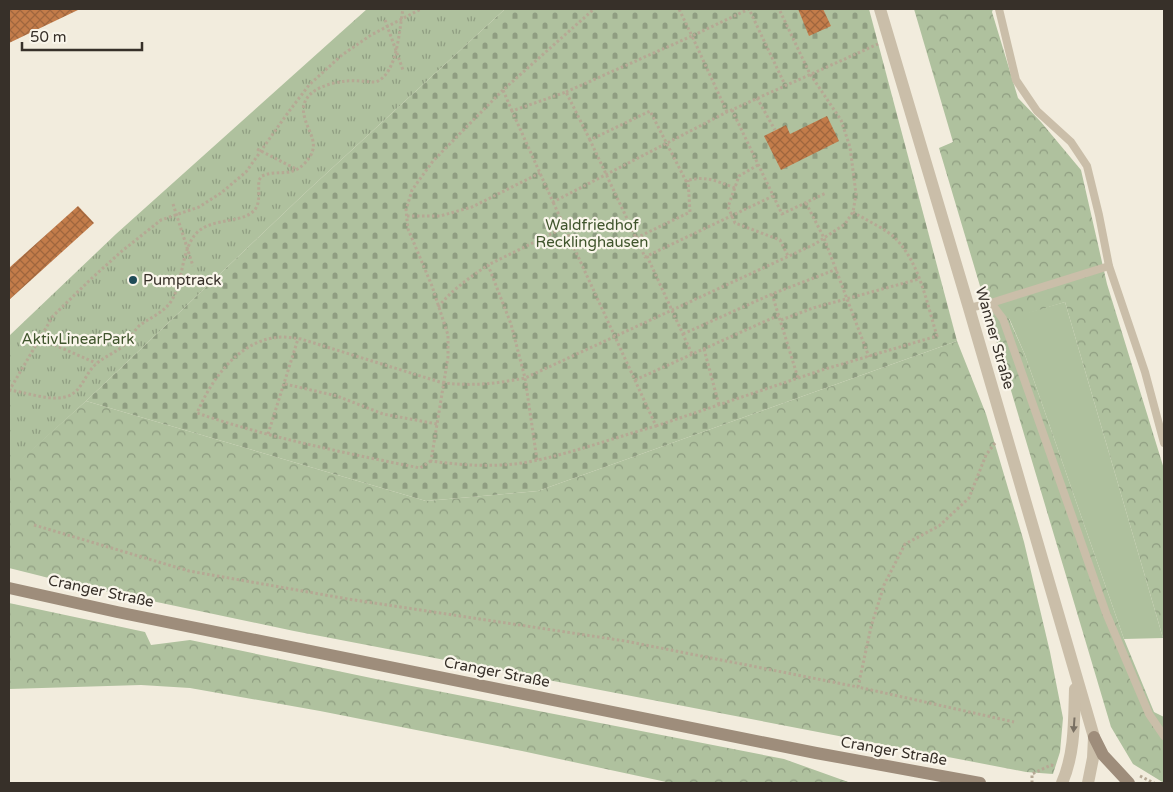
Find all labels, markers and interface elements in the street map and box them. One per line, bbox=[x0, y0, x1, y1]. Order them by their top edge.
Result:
scale bar bbox=[22, 20, 142, 52]
text: 50 m bbox=[30, 28, 67, 46]
park label: Waldfriedhof Recklinghausen bbox=[536, 216, 648, 251]
place label: Pumptrack bbox=[143, 271, 221, 289]
marker: Pumptrack bbox=[127, 274, 139, 286]
street label: Wanner Straße bbox=[972, 285, 1018, 391]
park label: AktivLinearPark bbox=[22, 330, 134, 348]
street label: Cranger Straße bbox=[46, 571, 156, 611]
street label: Cranger Straße bbox=[442, 653, 552, 691]
one-way arrow bbox=[1070, 717, 1078, 733]
street label: Cranger Straße bbox=[839, 733, 949, 769]

